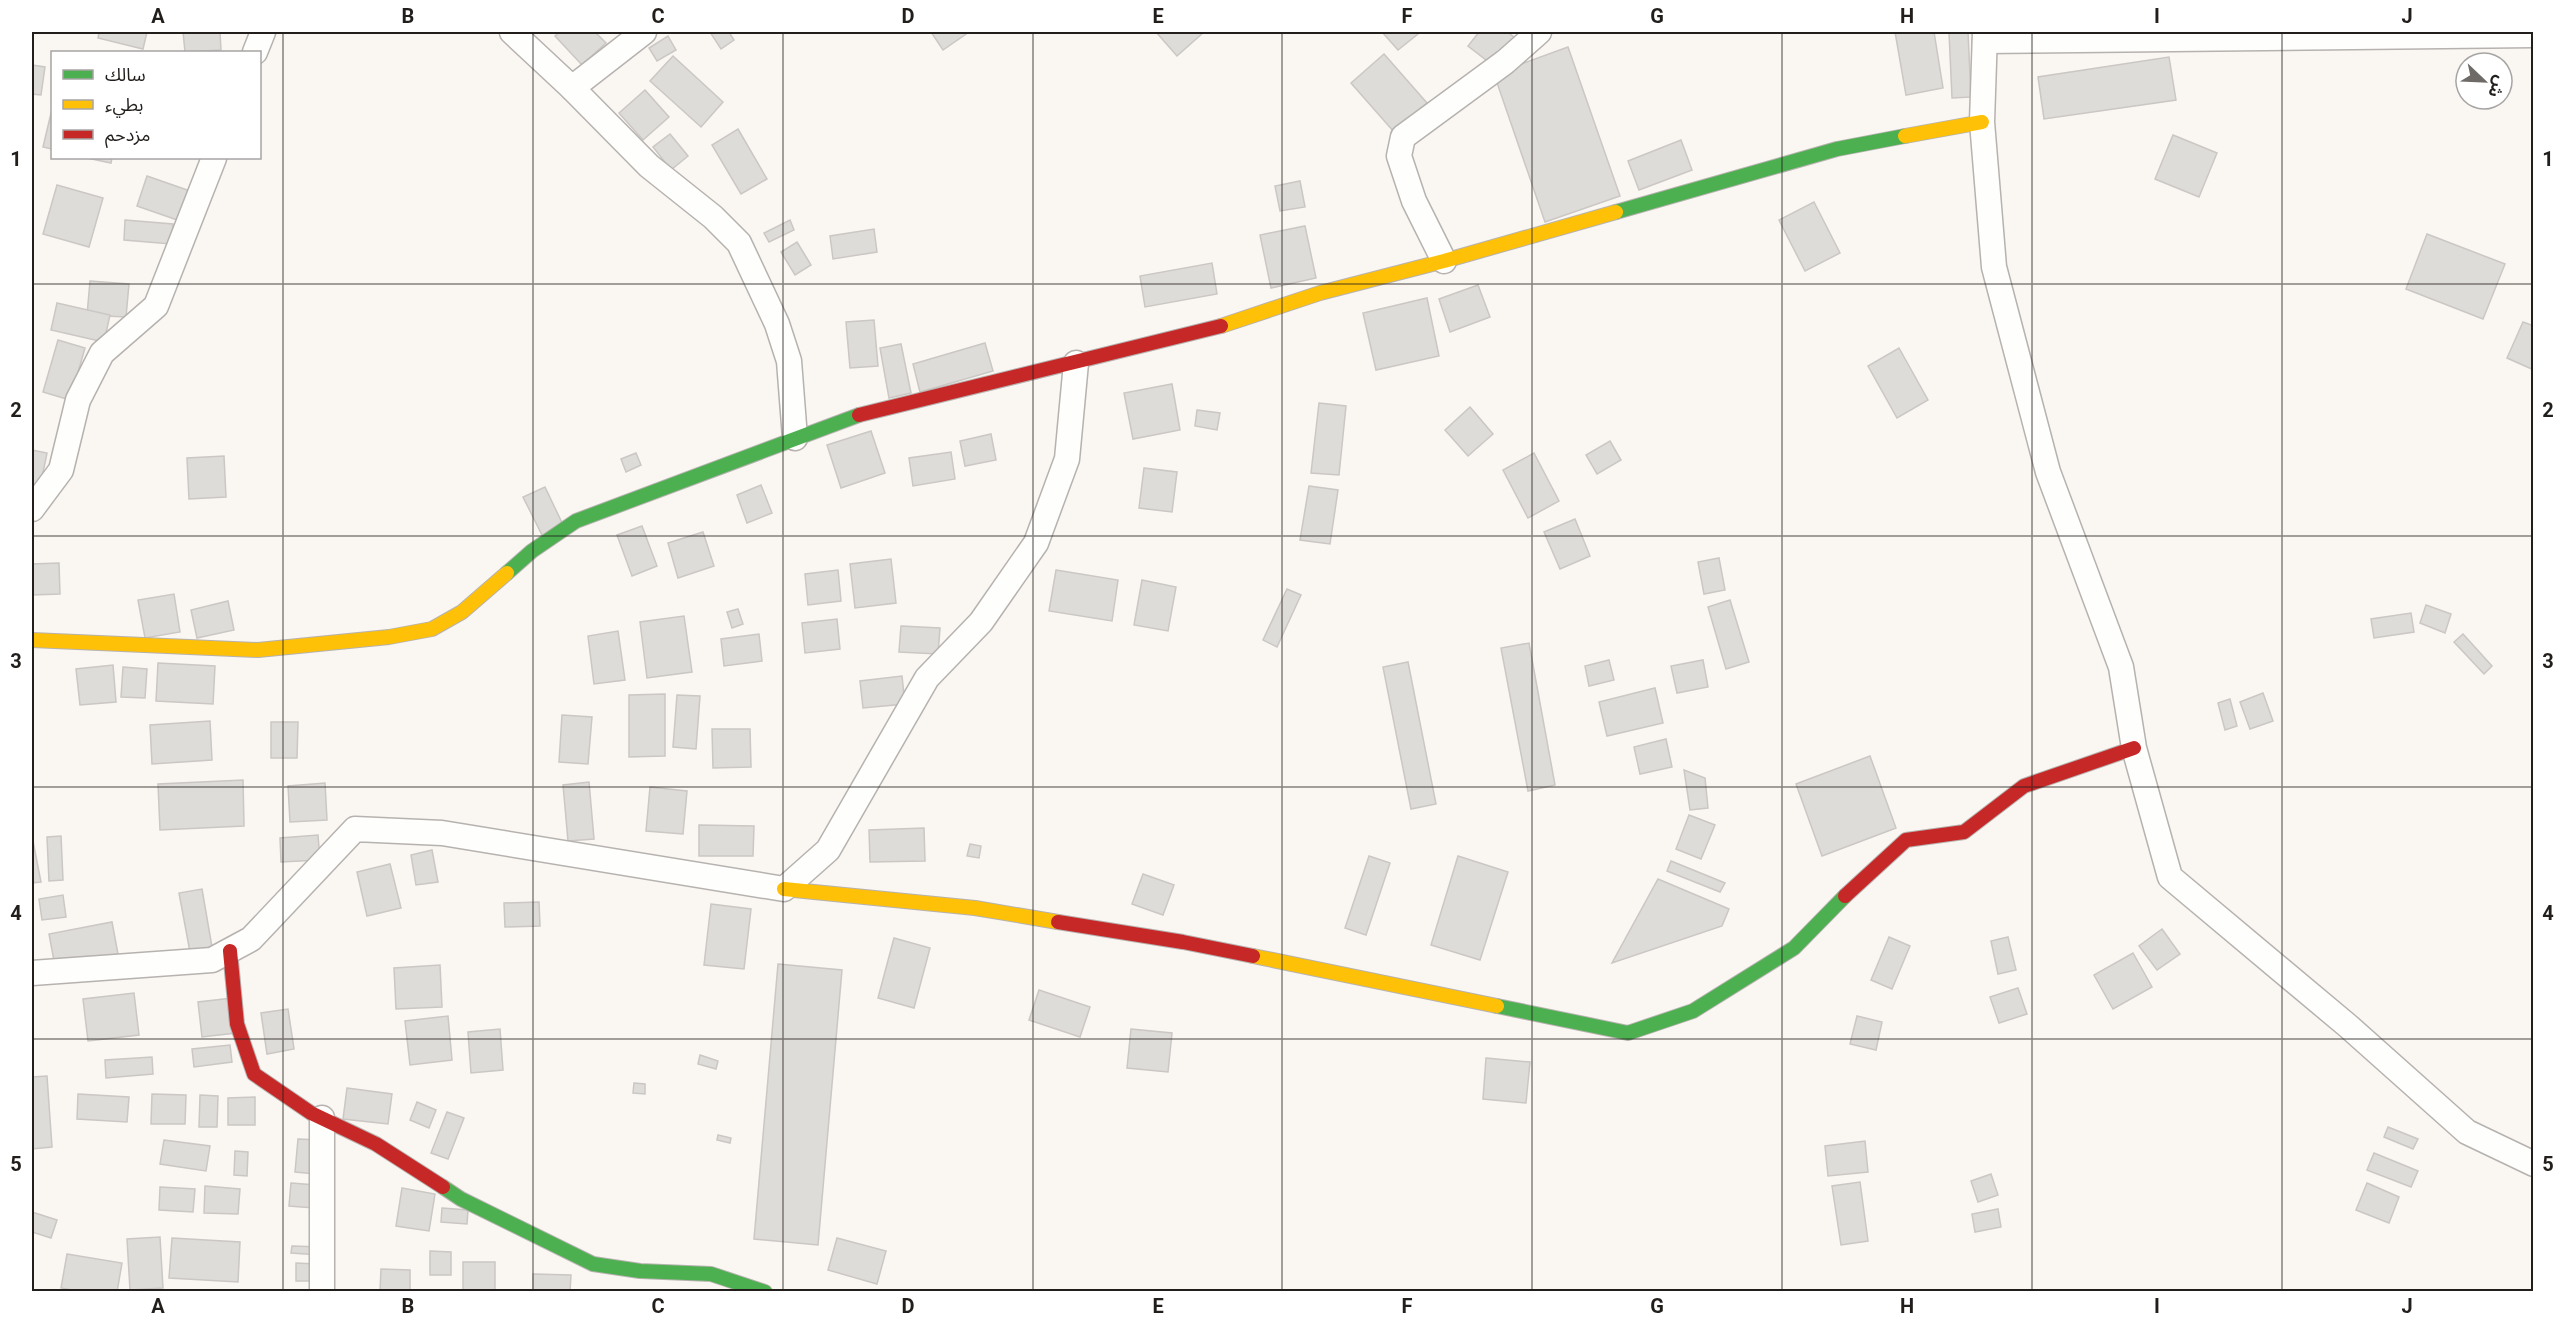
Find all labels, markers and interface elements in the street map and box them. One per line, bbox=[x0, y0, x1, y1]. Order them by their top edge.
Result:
text: A bbox=[151, 4, 165, 28]
text: B bbox=[402, 4, 414, 28]
text: C bbox=[651, 4, 665, 28]
text: D bbox=[902, 4, 915, 28]
text: E bbox=[1152, 4, 1164, 28]
text: F bbox=[1402, 4, 1413, 28]
text: G bbox=[1650, 4, 1664, 28]
text: H bbox=[1900, 4, 1914, 28]
text: I bbox=[2154, 4, 2160, 28]
text: J bbox=[2401, 4, 2413, 28]
legend bbox=[51, 51, 261, 159]
north arrow bbox=[2454, 51, 2514, 111]
text: سالك bbox=[105, 64, 146, 85]
text: ش bbox=[2484, 73, 2510, 101]
text: بطيء bbox=[105, 94, 143, 118]
text: مزدحم bbox=[105, 124, 150, 148]
text: 1 bbox=[10, 147, 22, 171]
text: 1 bbox=[2542, 147, 2554, 171]
text: 2 bbox=[10, 398, 22, 422]
text: 2 bbox=[2542, 398, 2554, 422]
text: 3 bbox=[10, 649, 22, 673]
text: 3 bbox=[2542, 649, 2554, 673]
text: 4 bbox=[10, 901, 22, 925]
text: 4 bbox=[2542, 901, 2554, 925]
text: 5 bbox=[10, 1152, 22, 1176]
text: 5 bbox=[2542, 1152, 2554, 1176]
text: A bbox=[151, 1294, 165, 1318]
text: B bbox=[402, 1294, 414, 1318]
text: C bbox=[651, 1294, 665, 1318]
text: D bbox=[902, 1294, 915, 1318]
text: E bbox=[1152, 1294, 1164, 1318]
text: F bbox=[1402, 1294, 1413, 1318]
text: G bbox=[1650, 1294, 1664, 1318]
text: H bbox=[1900, 1294, 1914, 1318]
text: I bbox=[2154, 1294, 2160, 1318]
text: J bbox=[2401, 1294, 2413, 1318]

